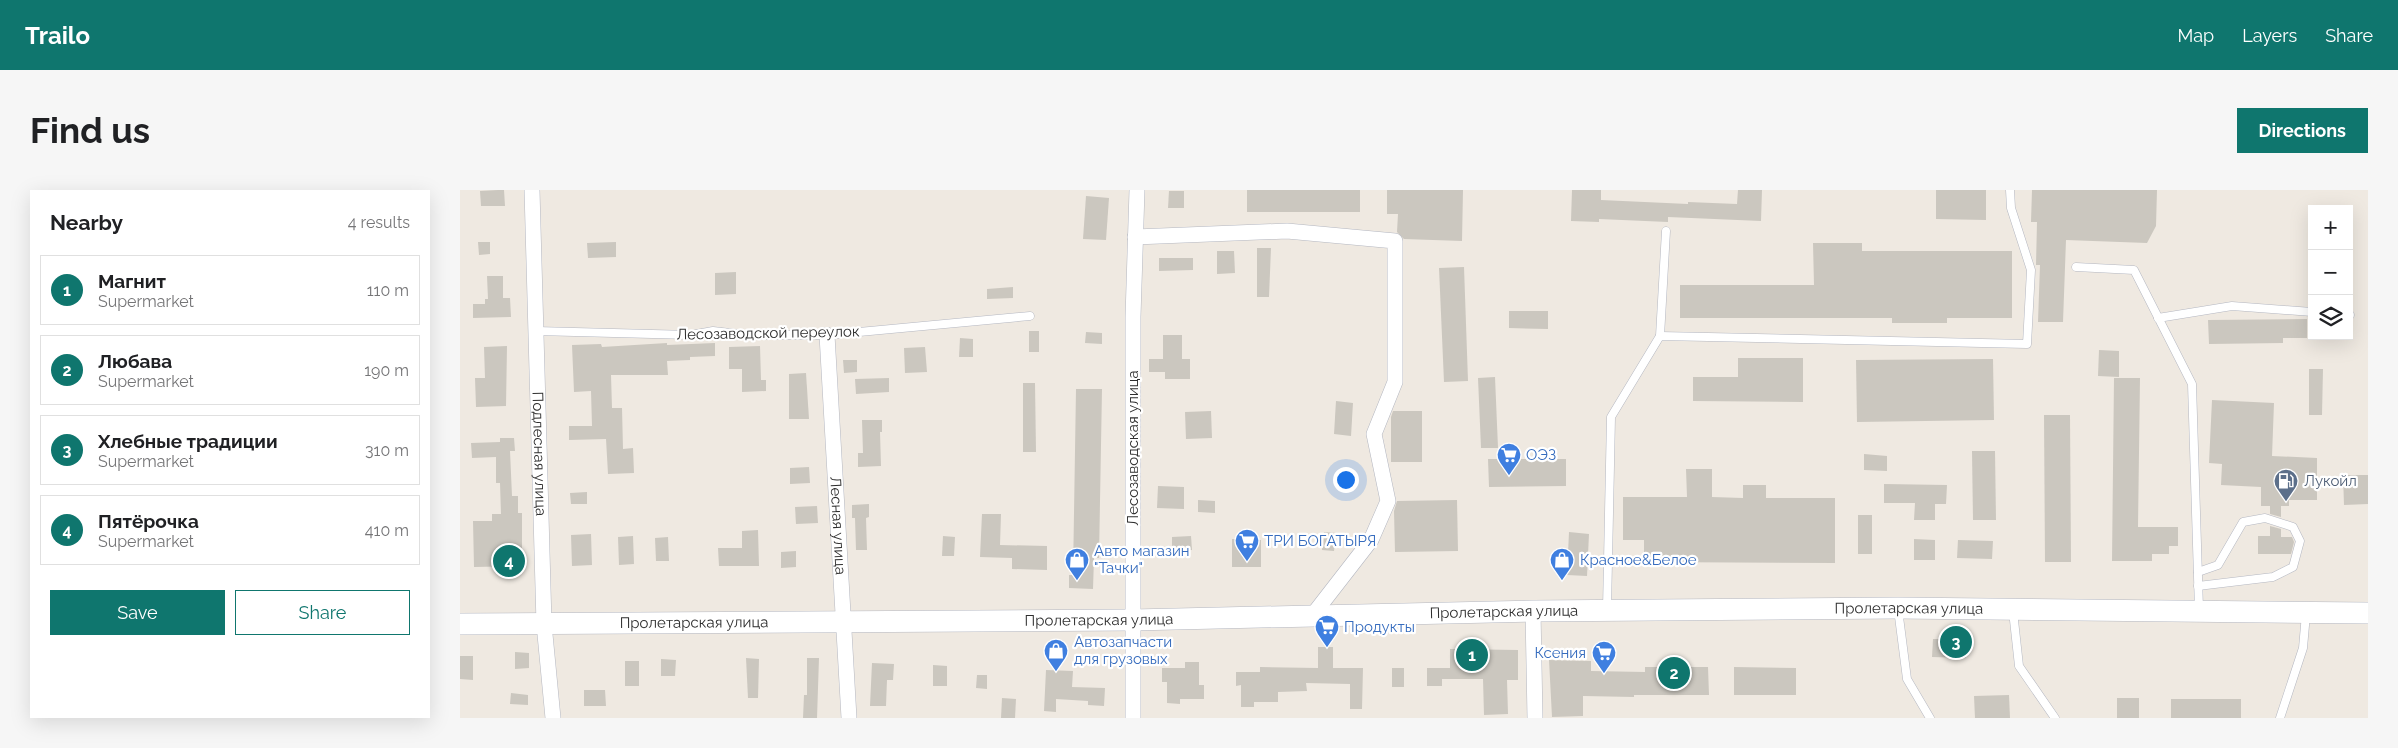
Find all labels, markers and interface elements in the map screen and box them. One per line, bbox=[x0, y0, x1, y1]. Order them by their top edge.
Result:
text: Trailo bbox=[25, 21, 90, 50]
text: Map bbox=[2178, 25, 2214, 46]
text: Layers bbox=[2242, 25, 2297, 46]
text: Share bbox=[2325, 25, 2373, 46]
button: Directions bbox=[2237, 108, 2368, 153]
text: Find us bbox=[30, 110, 150, 151]
map controls bbox=[2308, 205, 2353, 340]
button: + bbox=[2308, 205, 2353, 250]
text: Nearby bbox=[50, 210, 123, 235]
text: 4 results bbox=[348, 213, 410, 232]
button: − bbox=[2308, 250, 2353, 295]
text: Магнит bbox=[98, 270, 166, 292]
text: 1 bbox=[63, 281, 71, 300]
text: 110 m bbox=[367, 281, 409, 300]
text: Supermarket bbox=[98, 292, 194, 311]
button: layers bbox=[2308, 295, 2353, 340]
street label: Лесозаводской переулок bbox=[676, 322, 860, 344]
text: Любава bbox=[98, 350, 172, 372]
text: 2 bbox=[62, 361, 72, 380]
text: 190 m bbox=[364, 361, 409, 380]
street label: Лесозаводская улица bbox=[1124, 370, 1142, 526]
text: Supermarket bbox=[98, 372, 194, 391]
street label: Подлесная улица bbox=[529, 391, 550, 516]
text: Хлебные традиции bbox=[98, 430, 278, 452]
text: 3 bbox=[63, 441, 71, 460]
text: 310 m bbox=[365, 441, 409, 460]
supermarket icon: ОЭЗ bbox=[1496, 442, 1522, 476]
place label: ОЭЗ bbox=[1526, 446, 1556, 464]
text: Supermarket bbox=[98, 452, 194, 471]
your location bbox=[1333, 467, 1359, 493]
fuel station icon: Лукойл bbox=[2273, 468, 2299, 502]
place label: Лукойл bbox=[2304, 472, 2357, 490]
street label: Лесная улица bbox=[826, 476, 850, 575]
text: Пятёрочка bbox=[98, 510, 199, 532]
text: 4 bbox=[62, 521, 72, 540]
text: 410 m bbox=[365, 521, 409, 540]
supermarket icon: ТРИ БОГАТЫРЯ bbox=[1234, 528, 1260, 562]
text: Supermarket bbox=[98, 532, 194, 551]
place label: ТРИ БОГАТЫРЯ bbox=[1264, 532, 1376, 550]
pin: 4 bbox=[493, 542, 525, 580]
place label: Авто магазин "Тачки" bbox=[1094, 542, 1190, 577]
shop icon: Авто магазин "Тачки" bbox=[1064, 547, 1090, 581]
shop icon: Красное&Белое bbox=[1549, 547, 1575, 581]
place label: Красное&Белое bbox=[1580, 551, 1697, 569]
button: Save bbox=[50, 590, 225, 635]
button: Share bbox=[235, 590, 410, 635]
street label: Пролетарская улица bbox=[1834, 599, 1983, 618]
street label: Пролетарская улица bbox=[1429, 602, 1578, 622]
street label: Пролетарская улица bbox=[1025, 610, 1174, 630]
street label: Пролетарская улица bbox=[620, 613, 768, 632]
supermarket icon: Продукты bbox=[1314, 614, 1340, 648]
place label: Продукты bbox=[1344, 618, 1415, 636]
pin: 3 bbox=[1940, 623, 1972, 661]
place label: Автозапчасти для грузовых bbox=[1074, 633, 1172, 668]
pin: 1 bbox=[1456, 636, 1488, 674]
shop icon: Автозапчасти для грузовых bbox=[1043, 638, 1069, 672]
supermarket icon: Ксения bbox=[1591, 640, 1617, 674]
place label: Ксения bbox=[1535, 644, 1586, 662]
pin: 2 bbox=[1658, 654, 1690, 692]

